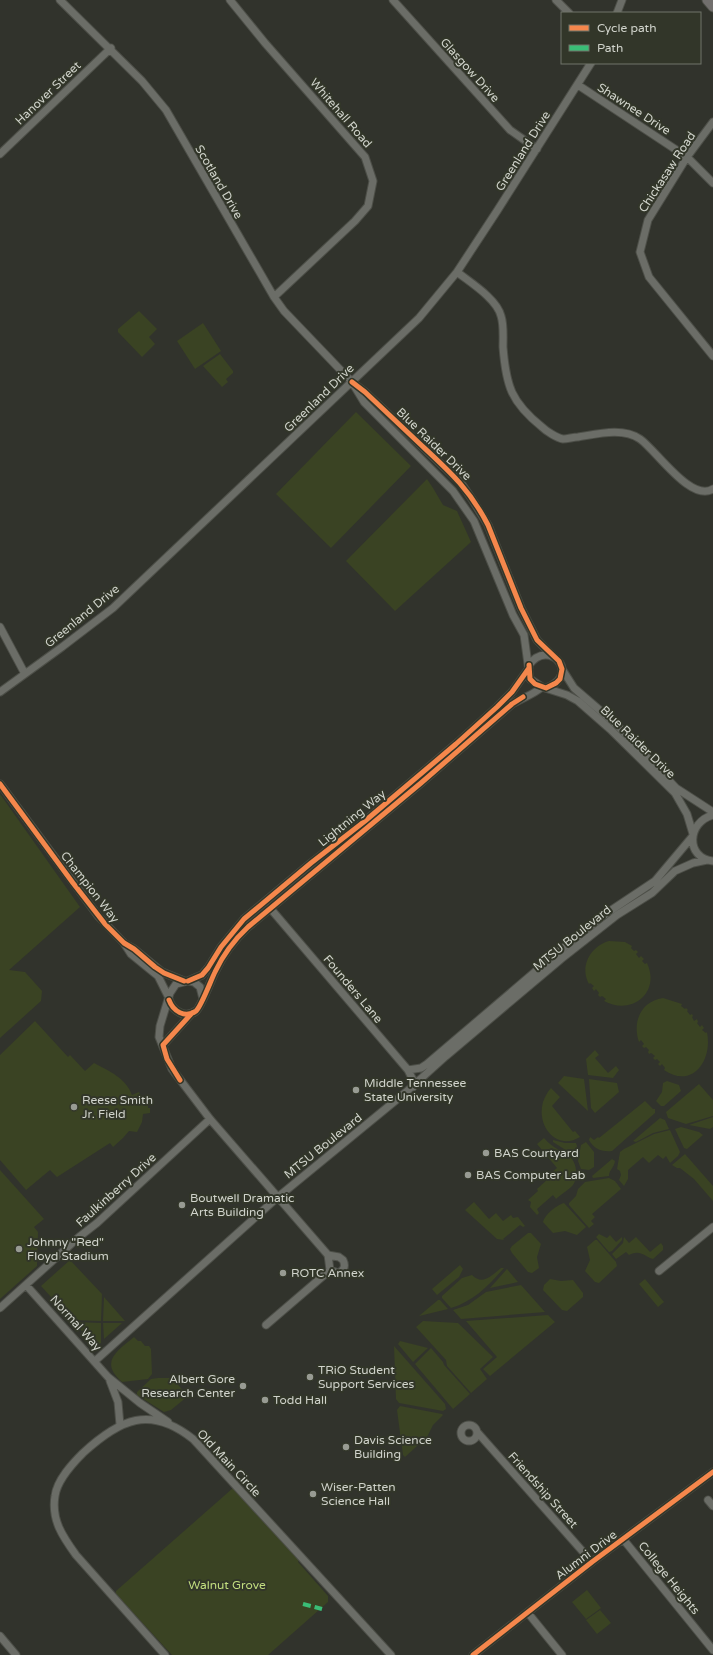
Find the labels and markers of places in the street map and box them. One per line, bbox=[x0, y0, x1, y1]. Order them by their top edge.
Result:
place label: Middle Tennessee State University bbox=[364, 1076, 467, 1104]
marker: Middle Tennessee State University bbox=[351, 1085, 361, 1095]
place label: Reese Smith Jr. Field bbox=[82, 1093, 153, 1121]
marker: Reese Smith Jr. Field bbox=[69, 1102, 79, 1112]
place label: BAS Courtyard bbox=[494, 1146, 579, 1160]
marker: BAS Courtyard bbox=[481, 1148, 491, 1158]
place label: BAS Computer Lab bbox=[476, 1168, 585, 1182]
marker: BAS Computer Lab bbox=[463, 1170, 473, 1180]
place label: Boutwell Dramatic Arts Building bbox=[190, 1191, 295, 1219]
marker: Boutwell Dramatic Arts Building bbox=[177, 1200, 187, 1210]
place label: Johnny "Red" Floyd Stadium bbox=[27, 1235, 109, 1263]
marker: Johnny "Red" Floyd Stadium bbox=[14, 1244, 24, 1254]
place label: ROTC Annex bbox=[291, 1266, 364, 1280]
marker: ROTC Annex bbox=[278, 1268, 288, 1278]
place label: TRiO Student Support Services bbox=[318, 1363, 415, 1391]
place label: Albert Gore Research Center bbox=[141, 1372, 235, 1400]
marker: TRiO Student Support Services bbox=[305, 1372, 315, 1382]
marker: Albert Gore Research Center bbox=[238, 1381, 248, 1391]
place label: Todd Hall bbox=[273, 1393, 327, 1407]
marker: Todd Hall bbox=[260, 1395, 270, 1405]
place label: Davis Science Building bbox=[354, 1433, 432, 1461]
marker: Davis Science Building bbox=[341, 1442, 351, 1452]
place label: Wiser-Patten Science Hall bbox=[321, 1480, 396, 1508]
marker: Wiser-Patten Science Hall bbox=[308, 1489, 318, 1499]

